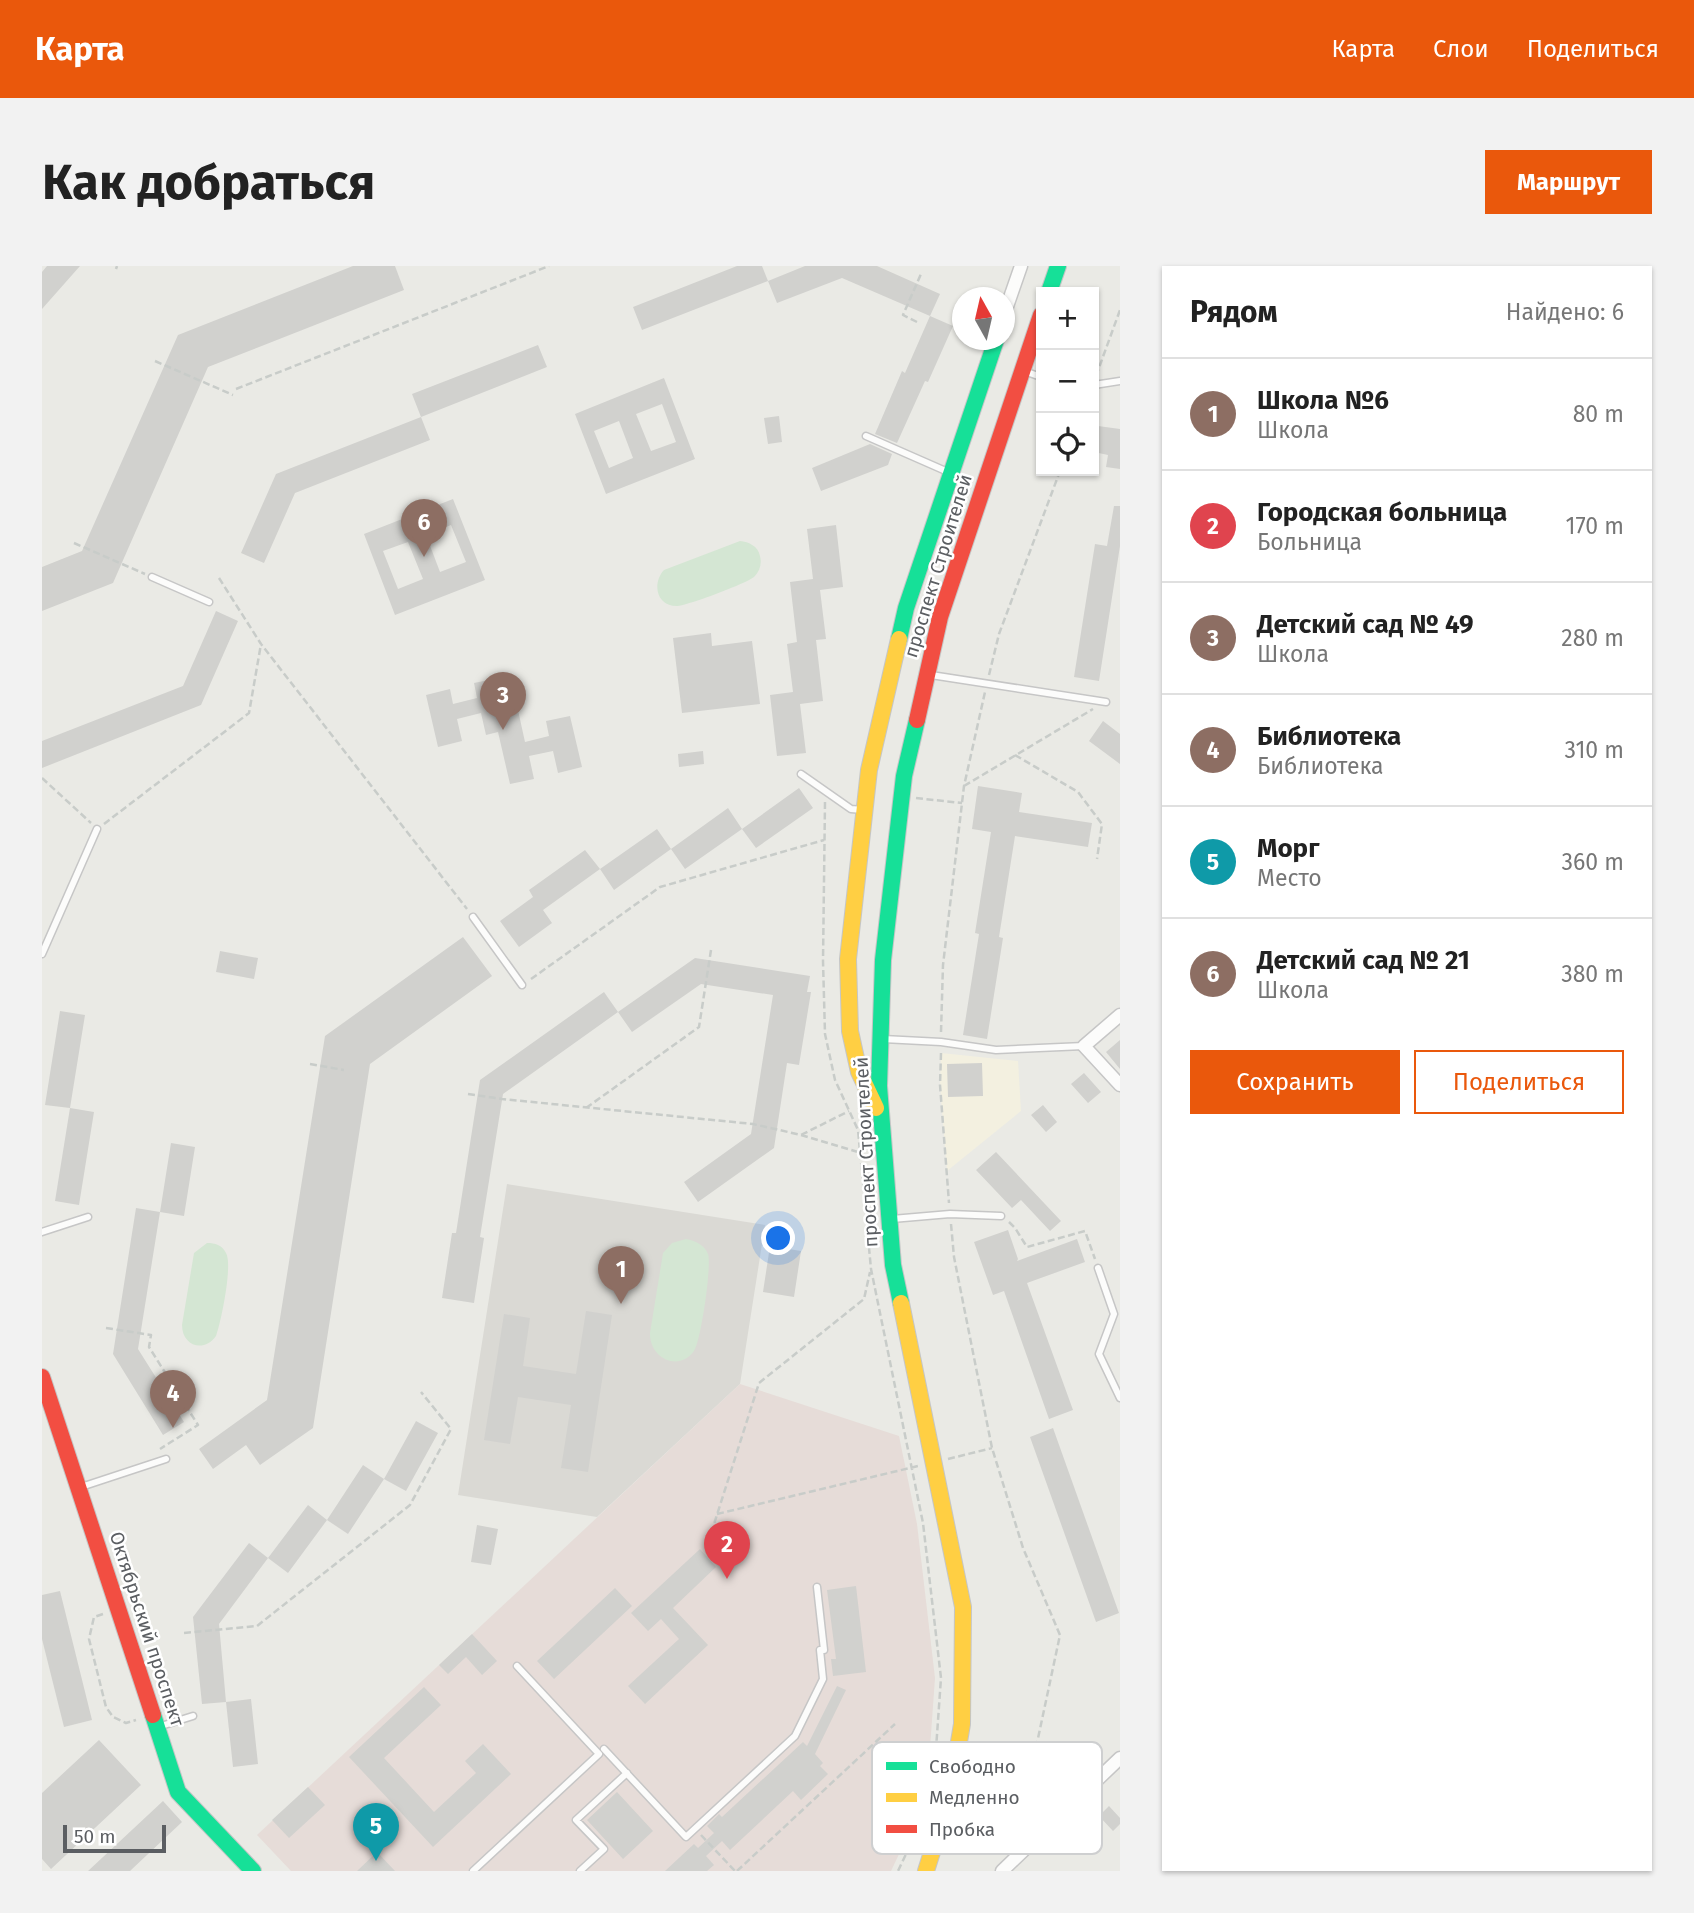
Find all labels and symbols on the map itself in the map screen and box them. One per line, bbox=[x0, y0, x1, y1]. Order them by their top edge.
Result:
north arrow bbox=[952, 287, 1015, 350]
street label: проспект Строителей bbox=[899, 471, 977, 661]
pin: 6 bbox=[401, 499, 447, 557]
pin: 3 bbox=[480, 672, 526, 730]
street label: проспект Строителей bbox=[850, 1056, 882, 1248]
your location bbox=[761, 1221, 795, 1255]
pin: 1 bbox=[598, 1246, 644, 1304]
pin: 4 bbox=[150, 1370, 196, 1428]
pin: 2 bbox=[704, 1521, 750, 1579]
street label: Октябрьский проспект bbox=[105, 1529, 189, 1730]
legend bbox=[872, 1742, 1102, 1854]
text: Свободно bbox=[929, 1755, 1016, 1778]
text: Медленно bbox=[929, 1786, 1020, 1809]
pin: 5 bbox=[353, 1803, 399, 1861]
text: Пробка bbox=[929, 1818, 995, 1841]
scale bar bbox=[63, 1822, 166, 1854]

